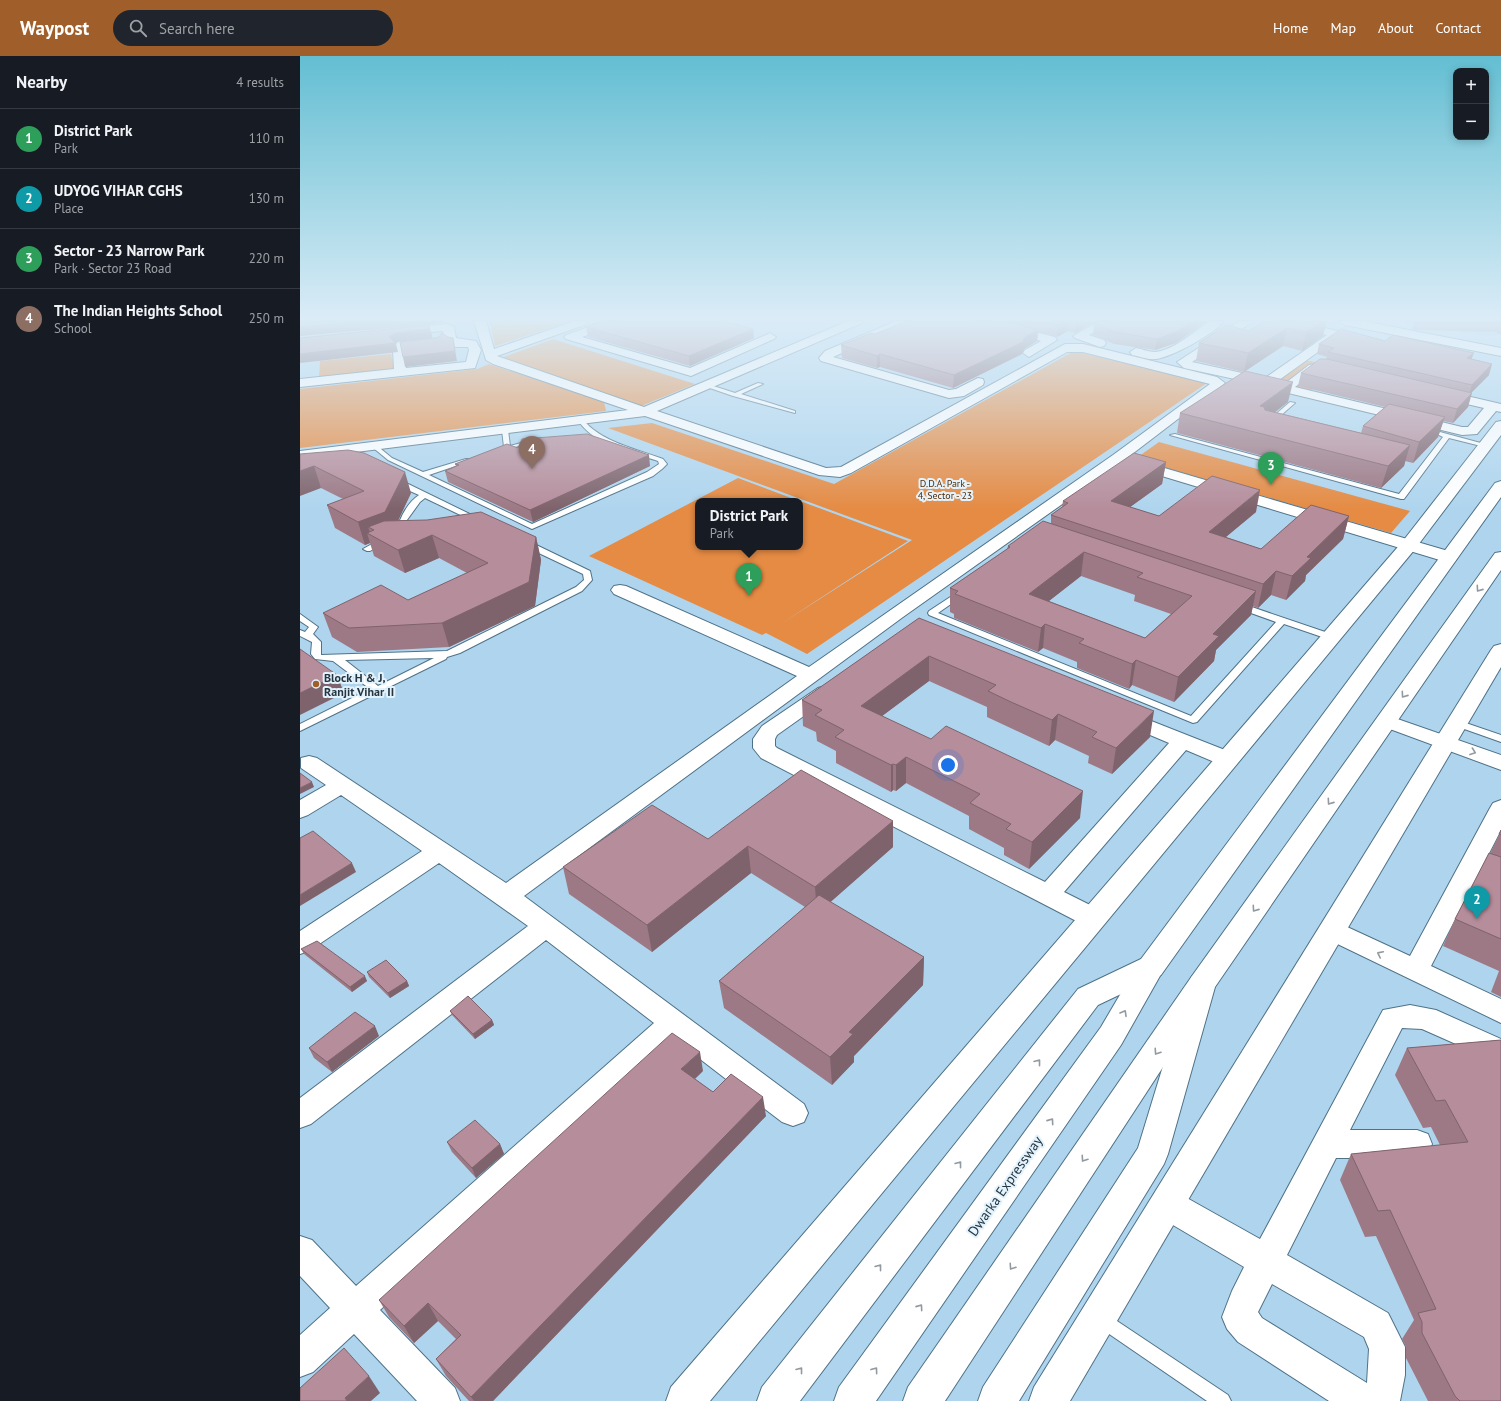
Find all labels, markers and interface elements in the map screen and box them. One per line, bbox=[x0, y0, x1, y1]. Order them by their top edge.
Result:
search box bbox=[113, 10, 393, 46]
text: Waypost bbox=[20, 16, 89, 40]
icon: search bbox=[127, 17, 149, 39]
text: Search here bbox=[159, 19, 235, 38]
text: Home bbox=[1273, 19, 1308, 37]
text: Map bbox=[1330, 19, 1356, 37]
text: About bbox=[1378, 19, 1414, 37]
text: Contact bbox=[1436, 19, 1481, 37]
map controls bbox=[1453, 68, 1489, 140]
button: + bbox=[1453, 68, 1489, 104]
text: Nearby bbox=[16, 71, 67, 93]
text: 4 results bbox=[236, 74, 284, 91]
button: − bbox=[1453, 104, 1489, 140]
text: District Park bbox=[54, 121, 132, 140]
text: 1 bbox=[25, 130, 33, 147]
text: 110 m bbox=[249, 130, 284, 147]
text: Park bbox=[54, 140, 78, 157]
text: UDYOG VIHAR CGHS bbox=[54, 181, 183, 200]
text: 2 bbox=[25, 190, 33, 207]
text: 130 m bbox=[249, 190, 284, 207]
text: Place bbox=[54, 200, 84, 217]
text: Sector - 23 Narrow Park bbox=[54, 241, 205, 260]
text: 3 bbox=[25, 250, 33, 267]
text: 220 m bbox=[249, 250, 284, 267]
text: Park · Sector 23 Road bbox=[54, 260, 171, 277]
text: The Indian Heights School bbox=[54, 301, 222, 320]
text: 4 bbox=[25, 310, 33, 327]
text: 250 m bbox=[249, 310, 284, 327]
text: School bbox=[54, 320, 92, 337]
pin: 4 bbox=[519, 436, 545, 469]
pin: 3 bbox=[1258, 452, 1284, 485]
park label: D.D.A. Park - 4, Sector - 23 bbox=[918, 477, 972, 502]
popup bbox=[695, 498, 803, 550]
text: District Park bbox=[710, 506, 788, 525]
text: Park bbox=[710, 525, 734, 542]
pin: 1 bbox=[736, 563, 762, 596]
one-way arrow bbox=[1476, 585, 1484, 592]
place label: Block H & J, Ranjit Vihar II bbox=[324, 670, 394, 699]
marker: Block H & J, Ranjit Vihar II bbox=[311, 679, 321, 689]
one-way arrow bbox=[1402, 691, 1409, 698]
one-way arrow bbox=[1469, 748, 1476, 756]
your location bbox=[938, 755, 958, 775]
one-way arrow bbox=[1327, 798, 1335, 805]
pin: 2 bbox=[1464, 886, 1490, 919]
one-way arrow bbox=[1253, 904, 1260, 911]
one-way arrow bbox=[1377, 951, 1385, 959]
one-way arrow bbox=[1119, 1010, 1127, 1017]
one-way arrow bbox=[1155, 1047, 1162, 1054]
one-way arrow bbox=[1033, 1059, 1040, 1066]
one-way arrow bbox=[1046, 1118, 1053, 1125]
street label: Dwarka Expressway bbox=[964, 1132, 1047, 1240]
one-way arrow bbox=[1082, 1155, 1089, 1162]
one-way arrow bbox=[954, 1162, 961, 1169]
one-way arrow bbox=[1009, 1263, 1017, 1270]
one-way arrow bbox=[874, 1265, 881, 1272]
one-way arrow bbox=[915, 1304, 923, 1311]
one-way arrow bbox=[870, 1367, 878, 1374]
one-way arrow bbox=[795, 1368, 802, 1375]

